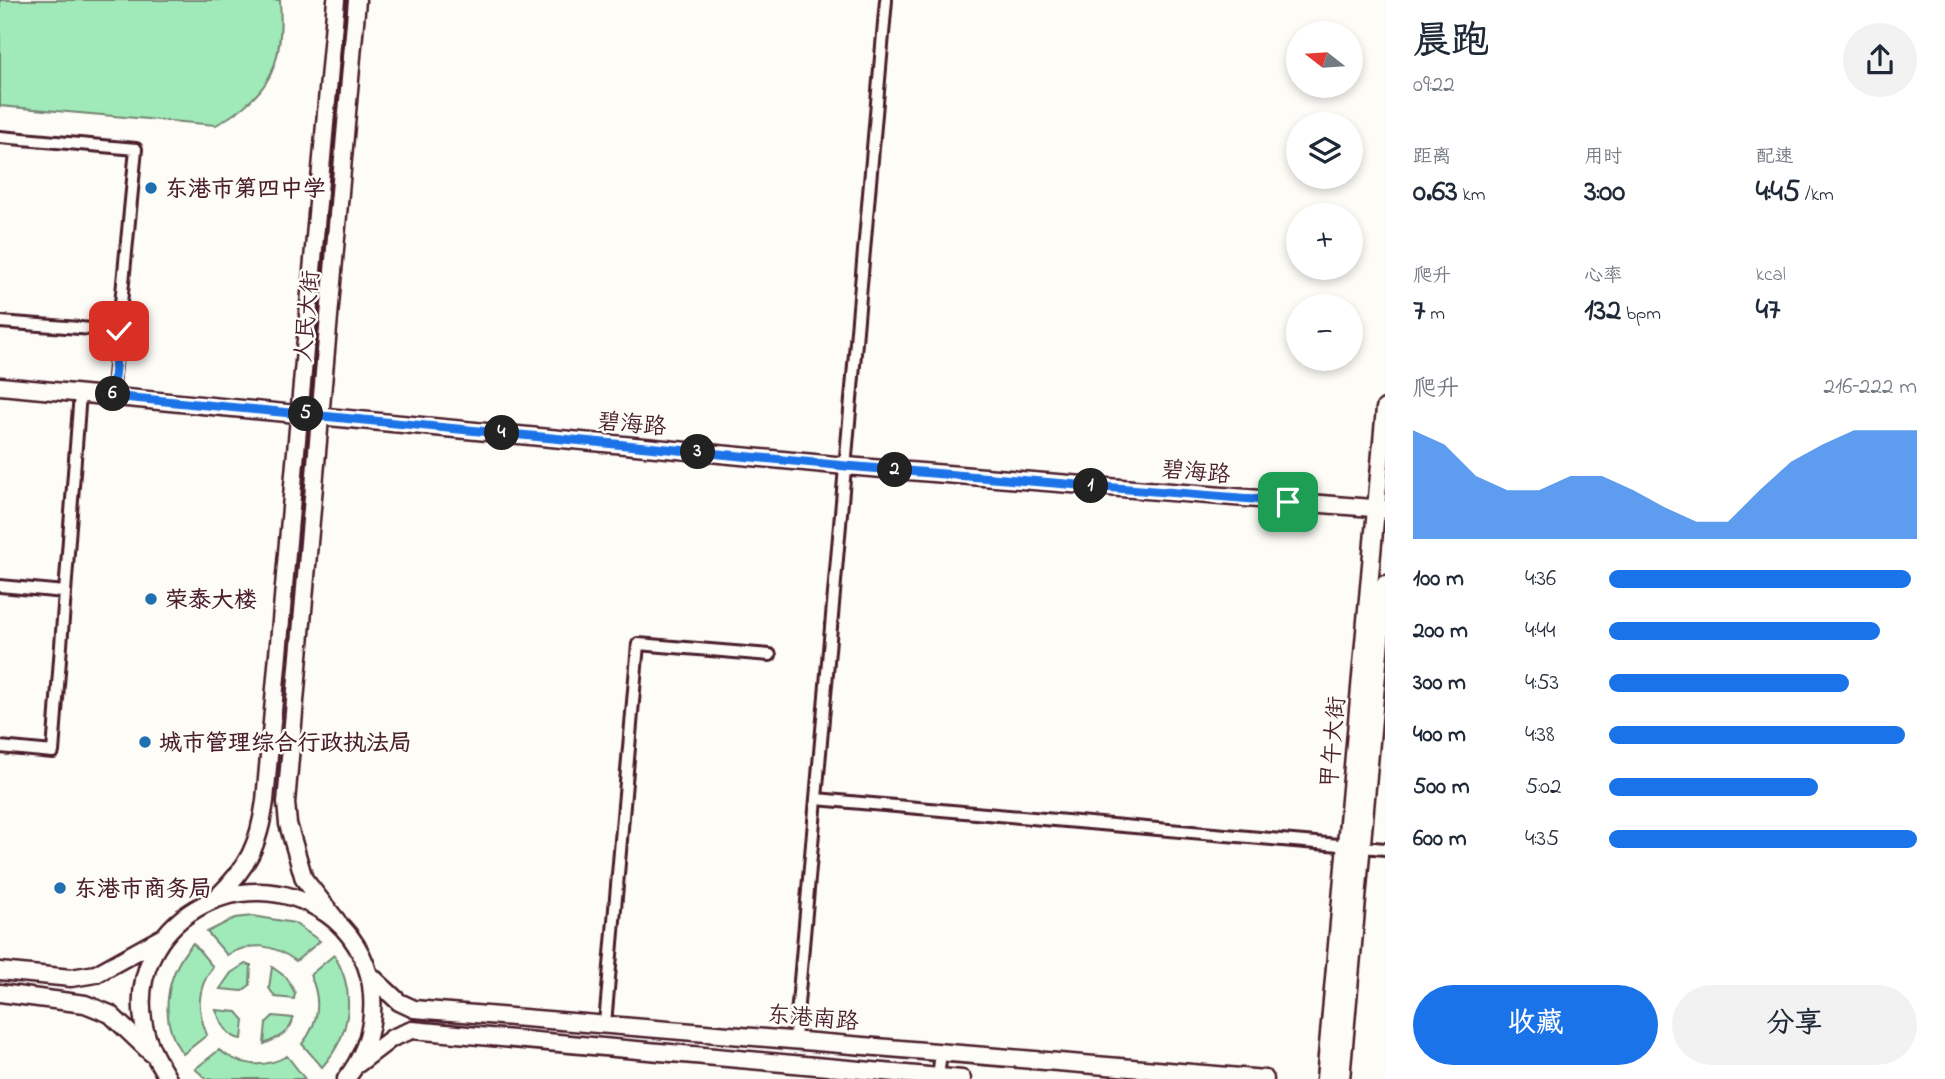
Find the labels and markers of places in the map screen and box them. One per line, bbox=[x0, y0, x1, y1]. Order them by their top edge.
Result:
place label: 东港市第四中学 bbox=[165, 174, 326, 207]
marker: 东港市第四中学 bbox=[143, 180, 159, 196]
pin bbox=[89, 301, 149, 361]
pin: 6 bbox=[96, 376, 130, 412]
pin: 5 bbox=[288, 396, 324, 432]
pin: 4 bbox=[484, 416, 520, 450]
pin: 3 bbox=[680, 434, 716, 470]
pin: 2 bbox=[878, 452, 912, 488]
pin: 1 bbox=[1074, 468, 1108, 504]
pin bbox=[1258, 472, 1318, 532]
place label: 荣泰大楼 bbox=[165, 585, 257, 618]
marker: 荣泰大楼 bbox=[143, 591, 159, 607]
place label: 城市管理综合行政执法局 bbox=[159, 728, 412, 761]
marker: 城市管理综合行政执法局 bbox=[137, 734, 153, 750]
place label: 东港市商务局 bbox=[74, 874, 212, 907]
marker: 东港市商务局 bbox=[52, 880, 68, 896]

